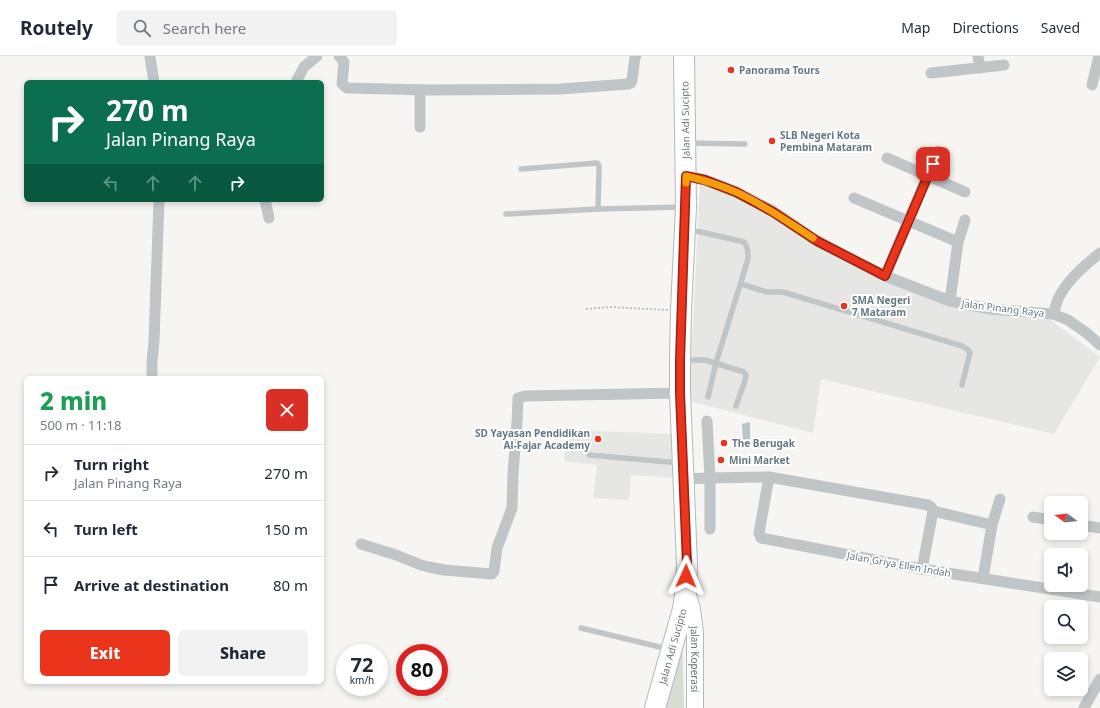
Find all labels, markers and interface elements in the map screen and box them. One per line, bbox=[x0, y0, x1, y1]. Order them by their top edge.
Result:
search box bbox=[117, 10, 397, 46]
text: Routely bbox=[20, 15, 93, 41]
icon: search bbox=[131, 17, 153, 39]
text: Search here bbox=[163, 18, 246, 38]
text: Map bbox=[901, 18, 930, 37]
text: Directions bbox=[952, 18, 1019, 37]
text: Saved bbox=[1041, 18, 1080, 37]
place label: Panorama Tours bbox=[739, 63, 820, 77]
marker: Panorama Tours bbox=[726, 65, 736, 75]
street label: Jalan Adi Sucipto bbox=[677, 81, 693, 160]
text: 270 m bbox=[106, 91, 189, 129]
icon: right bbox=[40, 96, 92, 148]
text: Jalan Pinang Raya bbox=[106, 127, 256, 151]
place label: SLB Negeri Kota Pembina Mataram bbox=[780, 128, 872, 154]
marker: SLB Negeri Kota Pembina Mataram bbox=[767, 136, 777, 146]
pin bbox=[916, 147, 950, 181]
icon: arrive bbox=[922, 153, 944, 175]
icon: left bbox=[100, 172, 122, 194]
icon: ahead bbox=[142, 172, 164, 194]
icon: ahead bbox=[184, 172, 206, 194]
icon: right bbox=[226, 172, 248, 194]
place label: SMA Negeri 7 Mataram bbox=[852, 293, 910, 319]
street label: Jalan Pinang Raya bbox=[960, 296, 1045, 320]
marker: SMA Negeri 7 Mataram bbox=[839, 301, 849, 311]
text: 2 min bbox=[40, 384, 107, 417]
button: close bbox=[266, 389, 308, 431]
text: 500 m · 11:18 bbox=[40, 416, 121, 434]
place label: SD Yayasan Pendidikan Al-Fajar Academy bbox=[475, 426, 590, 452]
marker: SD Yayasan Pendidikan Al-Fajar Academy bbox=[593, 434, 603, 444]
place label: The Berugak bbox=[732, 436, 796, 450]
marker: The Berugak bbox=[719, 438, 729, 448]
place label: Mini Market bbox=[729, 453, 791, 467]
text: Turn right bbox=[74, 454, 149, 474]
marker: Mini Market bbox=[716, 455, 726, 465]
icon: right bbox=[40, 462, 62, 484]
text: 270 m bbox=[264, 463, 308, 483]
text: Jalan Pinang Raya bbox=[74, 474, 182, 492]
north arrow bbox=[1044, 496, 1088, 540]
map controls bbox=[1044, 496, 1088, 696]
icon: left bbox=[40, 518, 62, 540]
text: Turn left bbox=[74, 519, 138, 539]
text: 150 m bbox=[264, 519, 308, 539]
street label: Jalan Griya Ellen Indah bbox=[845, 548, 952, 580]
button: sound bbox=[1044, 548, 1088, 592]
position arrow bbox=[665, 555, 707, 597]
icon: arrive bbox=[40, 574, 62, 596]
text: Arrive at destination bbox=[74, 575, 229, 595]
text: 80 m bbox=[273, 575, 308, 595]
button: search bbox=[1044, 600, 1088, 644]
street label: Jalan Adi Sucipto bbox=[655, 607, 690, 687]
street label: Jalan Koperasi bbox=[687, 624, 702, 692]
button: Exit bbox=[40, 630, 170, 676]
button: Share bbox=[178, 630, 308, 676]
speed limit sign: 80 bbox=[396, 644, 448, 696]
text: 72 bbox=[351, 651, 373, 678]
button: layers bbox=[1044, 652, 1088, 696]
text: km/h bbox=[350, 673, 374, 687]

